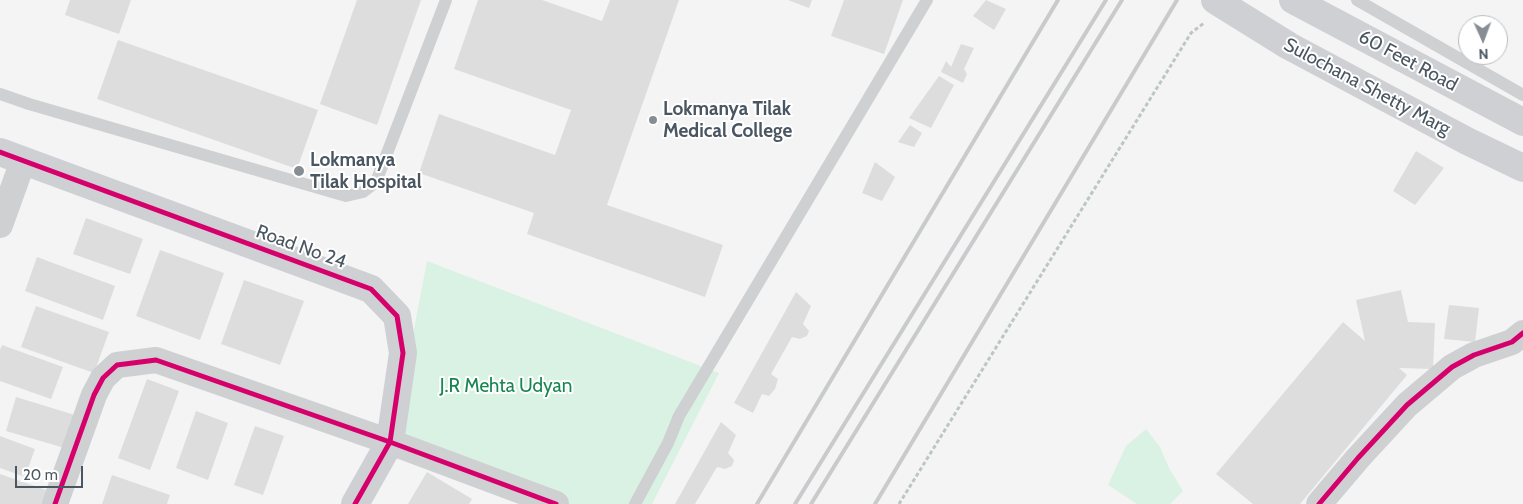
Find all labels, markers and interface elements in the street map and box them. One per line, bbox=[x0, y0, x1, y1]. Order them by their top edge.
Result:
north arrow bbox=[1458, 15, 1508, 65]
street label: 60 Feet Road bbox=[1355, 25, 1461, 97]
street label: Sulochana Shetty Marg bbox=[1280, 33, 1454, 141]
text: N bbox=[1478, 45, 1489, 63]
place label: Lokmanya Tilak Medical College bbox=[663, 98, 792, 142]
marker: Lokmanya Tilak Medical College bbox=[647, 114, 659, 126]
place label: Lokmanya Tilak Hospital bbox=[310, 149, 422, 193]
marker: Lokmanya Tilak Hospital bbox=[292, 164, 306, 178]
street label: Road No 24 bbox=[253, 220, 349, 274]
park label: J.R Mehta Udyan bbox=[440, 375, 572, 397]
scale bar bbox=[18, 456, 85, 488]
text: 20 m bbox=[23, 466, 58, 484]

